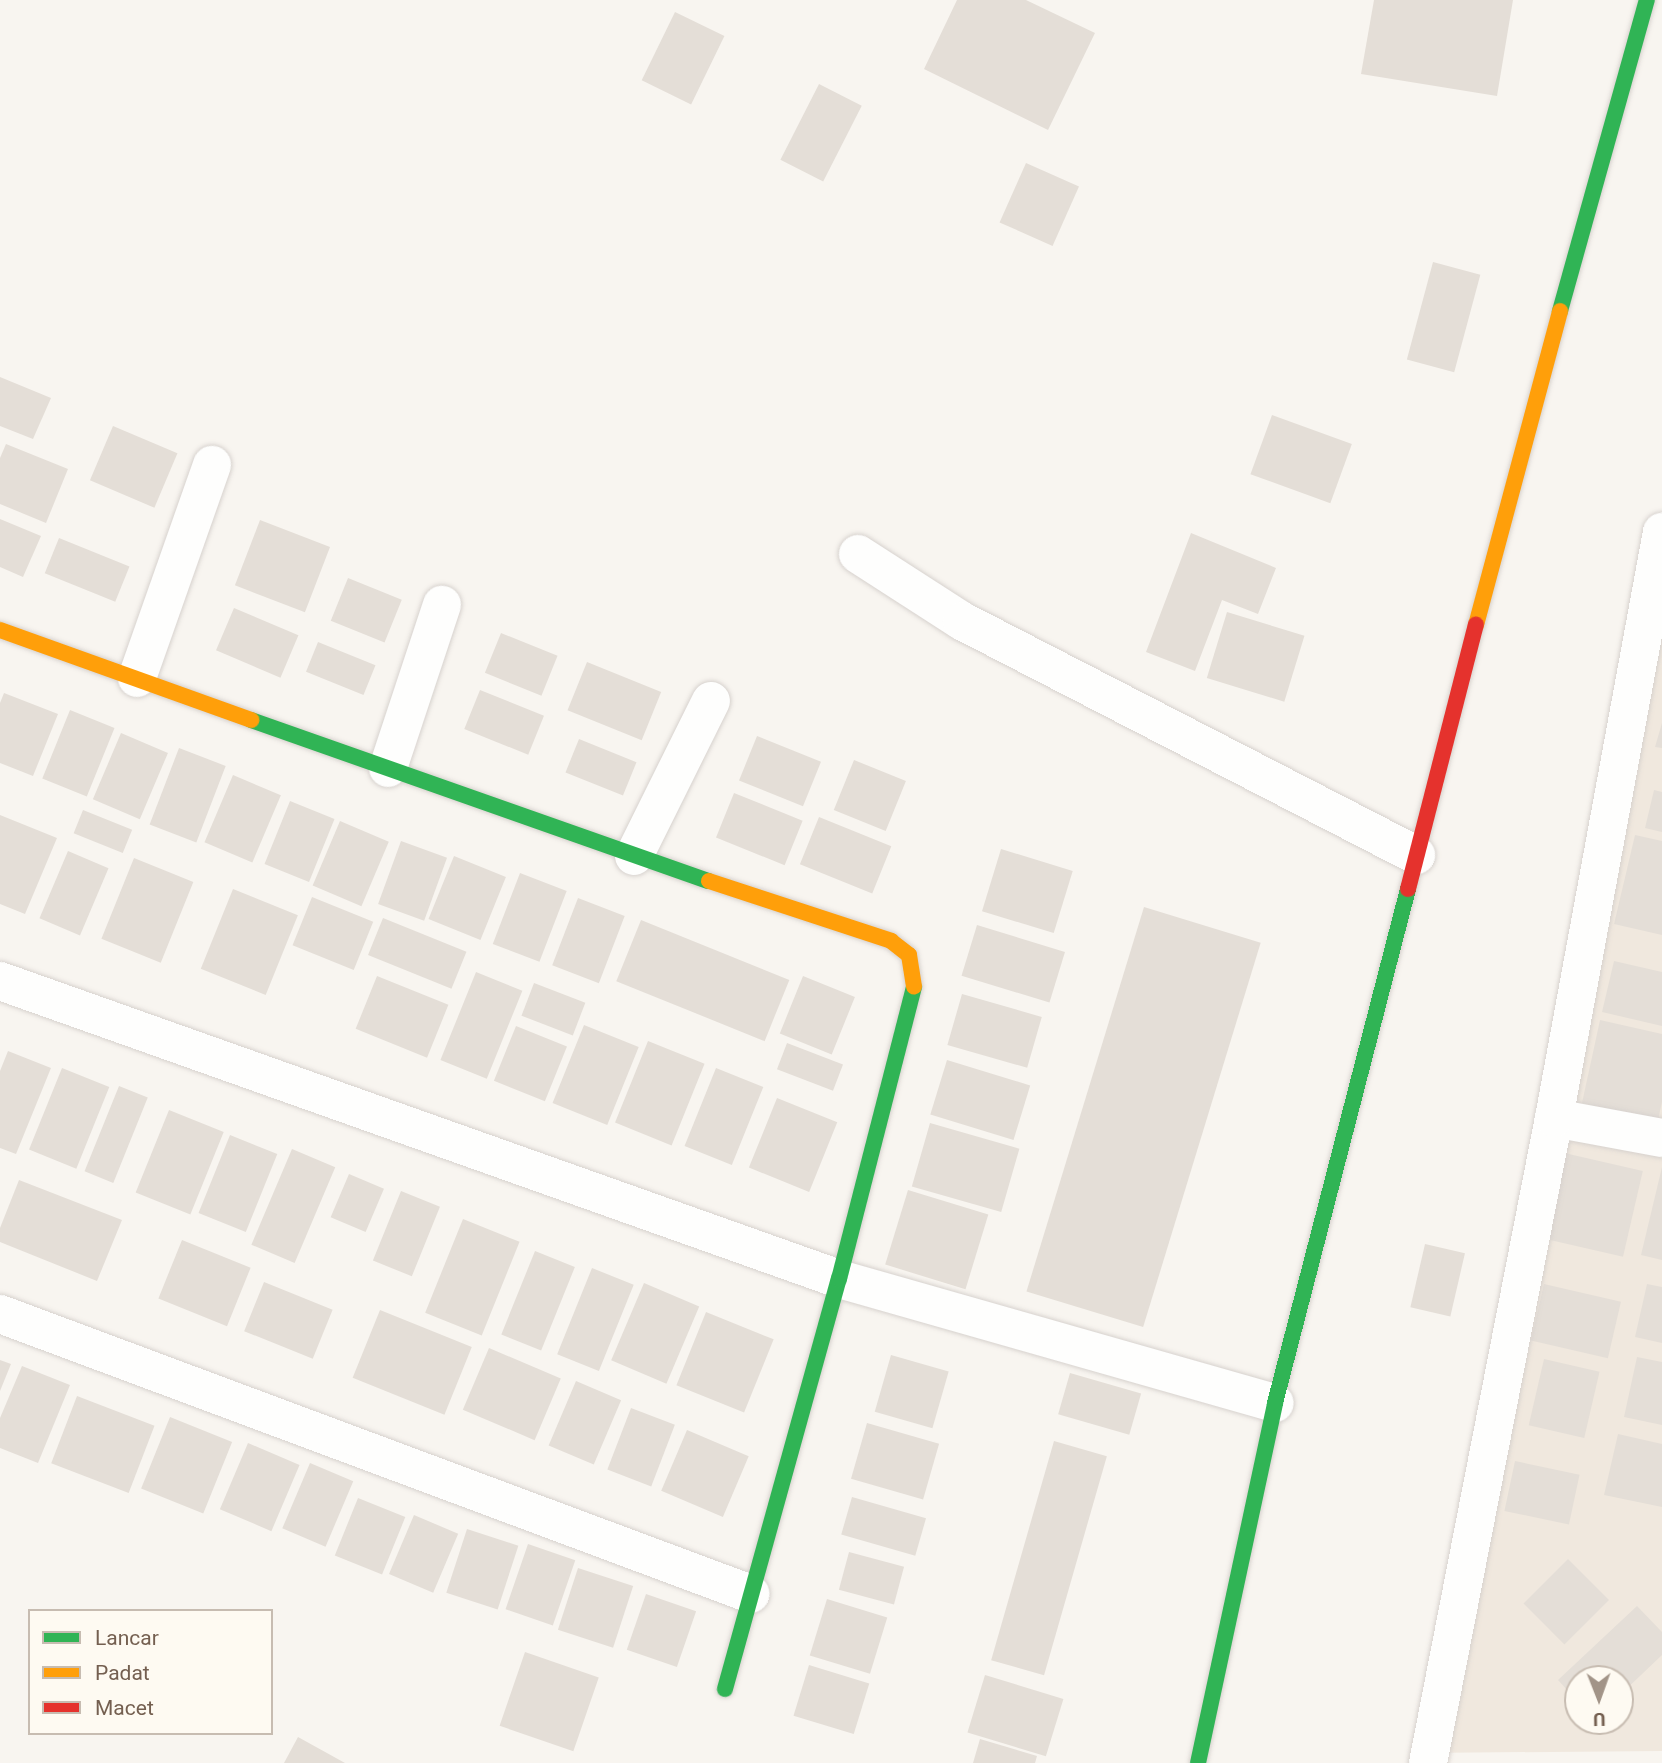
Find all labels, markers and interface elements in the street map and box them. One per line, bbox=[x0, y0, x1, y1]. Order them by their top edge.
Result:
legend bbox=[28, 1609, 273, 1735]
text: Lancar bbox=[95, 1626, 159, 1650]
text: Padat bbox=[95, 1661, 150, 1685]
north arrow bbox=[1564, 1665, 1634, 1735]
text: Macet bbox=[95, 1696, 154, 1720]
text: U bbox=[1593, 1708, 1606, 1731]

